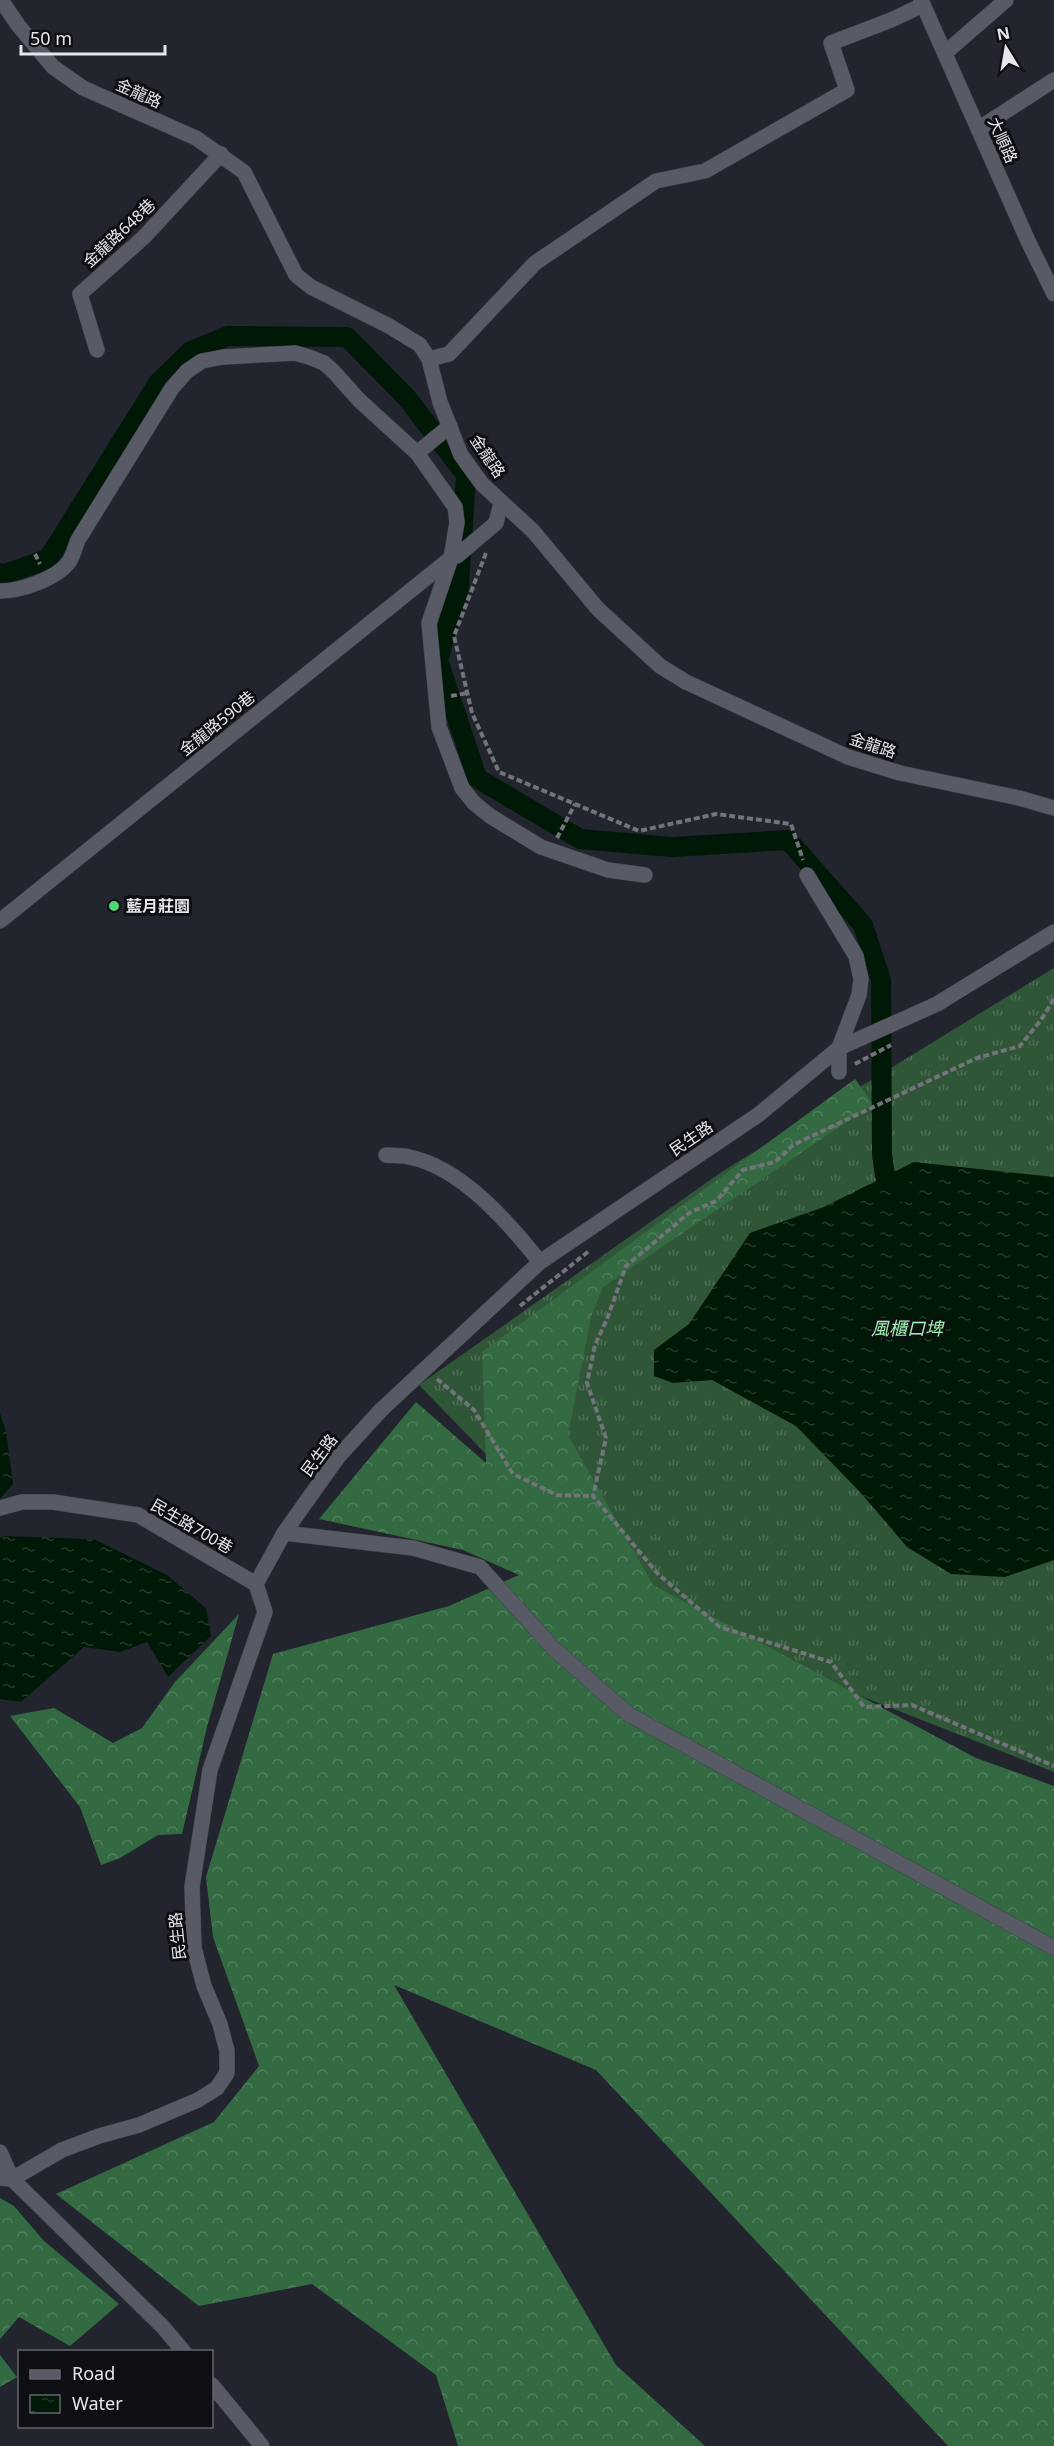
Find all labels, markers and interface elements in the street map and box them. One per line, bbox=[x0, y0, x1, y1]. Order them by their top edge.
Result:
scale bar bbox=[21, 18, 165, 56]
north arrow bbox=[976, 18, 1036, 78]
text: N bbox=[995, 21, 1012, 45]
text: 50 m bbox=[30, 26, 72, 50]
street label: 金龍路 bbox=[113, 73, 165, 113]
street label: 大順路 bbox=[983, 114, 1023, 166]
street label: 金龍路648巷 bbox=[78, 194, 160, 272]
street label: 金龍路 bbox=[465, 430, 511, 482]
street label: 金龍路590巷 bbox=[175, 686, 259, 760]
street label: 金龍路 bbox=[847, 727, 899, 763]
place label: 藍月莊園 bbox=[126, 895, 190, 917]
marker: 藍月莊園 bbox=[107, 899, 121, 913]
street label: 民生路 bbox=[665, 1115, 717, 1161]
water label: 風櫃口埤 bbox=[871, 1316, 945, 1340]
street label: 民生路 bbox=[296, 1429, 342, 1481]
street label: 民生路700巷 bbox=[147, 1494, 237, 1558]
street label: 民生路 bbox=[164, 1911, 190, 1961]
legend bbox=[18, 2350, 213, 2428]
text: Road bbox=[72, 2361, 115, 2385]
text: Water bbox=[72, 2391, 123, 2415]

